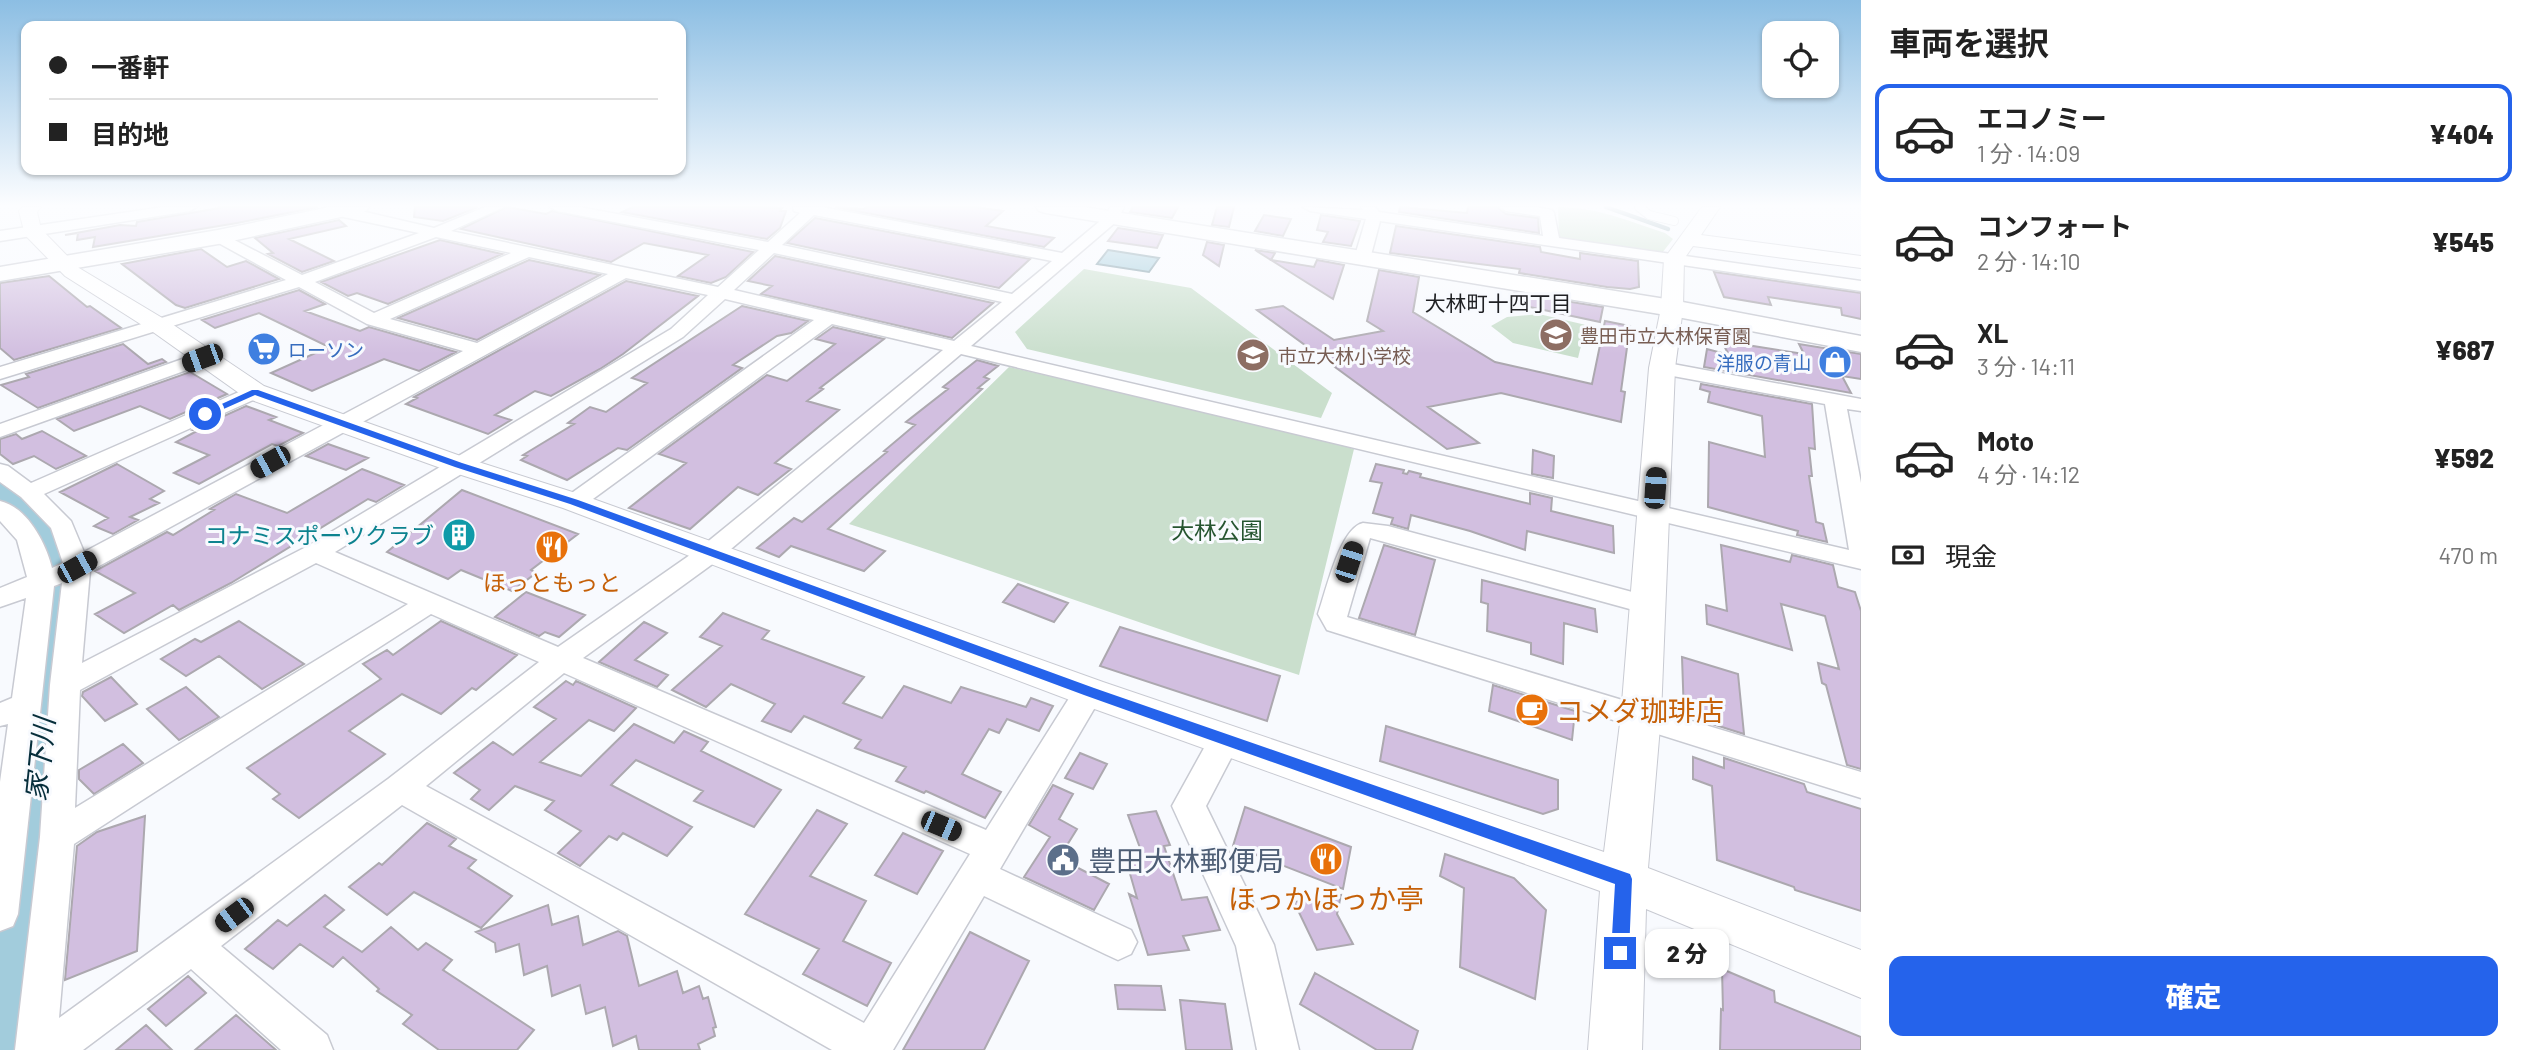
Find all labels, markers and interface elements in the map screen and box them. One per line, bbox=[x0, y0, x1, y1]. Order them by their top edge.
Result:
map controls bbox=[1762, 21, 1839, 98]
button: locate bbox=[1762, 21, 1839, 98]
text: 車両を選択 bbox=[1889, 23, 2049, 61]
text: 一番軒 bbox=[91, 51, 169, 82]
icon: car bbox=[1893, 102, 1956, 165]
text: エコノミー bbox=[1977, 102, 2107, 133]
text: 目的地 bbox=[91, 118, 169, 149]
text: ¥404 bbox=[2429, 118, 2494, 149]
text: 1 分 · 14:09 bbox=[1977, 139, 2080, 167]
icon: car bbox=[1893, 210, 1956, 273]
text: コンフォート bbox=[1977, 210, 2132, 241]
text: ¥545 bbox=[2432, 226, 2494, 257]
text: 2 分 · 14:10 bbox=[1977, 247, 2081, 275]
district label: 大林町十四丁目 bbox=[1425, 290, 1572, 315]
school or university icon: 豊田市立大林保育園 bbox=[1537, 316, 1575, 354]
text: XL bbox=[1977, 317, 2008, 348]
icon: car bbox=[1893, 318, 1956, 381]
place label: 豊田市立大林保育園 bbox=[1580, 324, 1751, 347]
supermarket icon: ローソン bbox=[245, 330, 283, 368]
text: ¥687 bbox=[2435, 334, 2494, 365]
school or university icon: 市立大林小学校 bbox=[1234, 336, 1272, 374]
place label: ローソン bbox=[288, 338, 364, 361]
car bbox=[179, 341, 226, 375]
shop icon: 洋服の青山 bbox=[1816, 343, 1854, 381]
place label: 市立大林小学校 bbox=[1278, 344, 1411, 367]
place label: 洋服の青山 bbox=[1716, 351, 1811, 374]
text: 3 分 · 14:11 bbox=[1977, 352, 2075, 380]
route start bbox=[189, 398, 221, 430]
text: Moto bbox=[1977, 425, 2034, 456]
icon: car bbox=[1893, 426, 1956, 489]
text: ¥592 bbox=[2433, 442, 2494, 473]
car bbox=[247, 443, 294, 481]
text: 4 分 · 14:12 bbox=[1977, 460, 2080, 488]
car bbox=[1644, 466, 1667, 510]
building icon: コナミスポーツクラブ bbox=[440, 516, 478, 554]
park label: 大林公園 bbox=[1171, 516, 1263, 544]
place label: コナミスポーツクラブ bbox=[204, 521, 434, 549]
restaurant icon: ほっともっと bbox=[533, 528, 571, 566]
icon: cash bbox=[1889, 536, 1927, 574]
car bbox=[1333, 539, 1366, 585]
text: 現金 bbox=[1945, 540, 1997, 571]
text: 470 m bbox=[2439, 541, 2498, 569]
car bbox=[54, 548, 101, 586]
place label: ほっともっと bbox=[483, 568, 621, 596]
cafe icon: コメダ珈琲店 bbox=[1513, 691, 1551, 729]
place label: コメダ珈琲店 bbox=[1556, 693, 1724, 727]
water label: 家下川 bbox=[18, 712, 61, 803]
car bbox=[918, 808, 965, 844]
restaurant icon: ほっかほっか亭 bbox=[1307, 840, 1345, 878]
public building icon: 豊田大林郵便局 bbox=[1044, 841, 1082, 879]
place label: 豊田大林郵便局 bbox=[1088, 843, 1284, 877]
place label: ほっかほっか亭 bbox=[1228, 881, 1424, 915]
car bbox=[211, 894, 258, 936]
callout: 2 分 bbox=[1644, 928, 1728, 978]
route end bbox=[1604, 937, 1636, 969]
text: 2 分 bbox=[1667, 939, 1707, 967]
button: 確定 bbox=[1889, 956, 2498, 1036]

